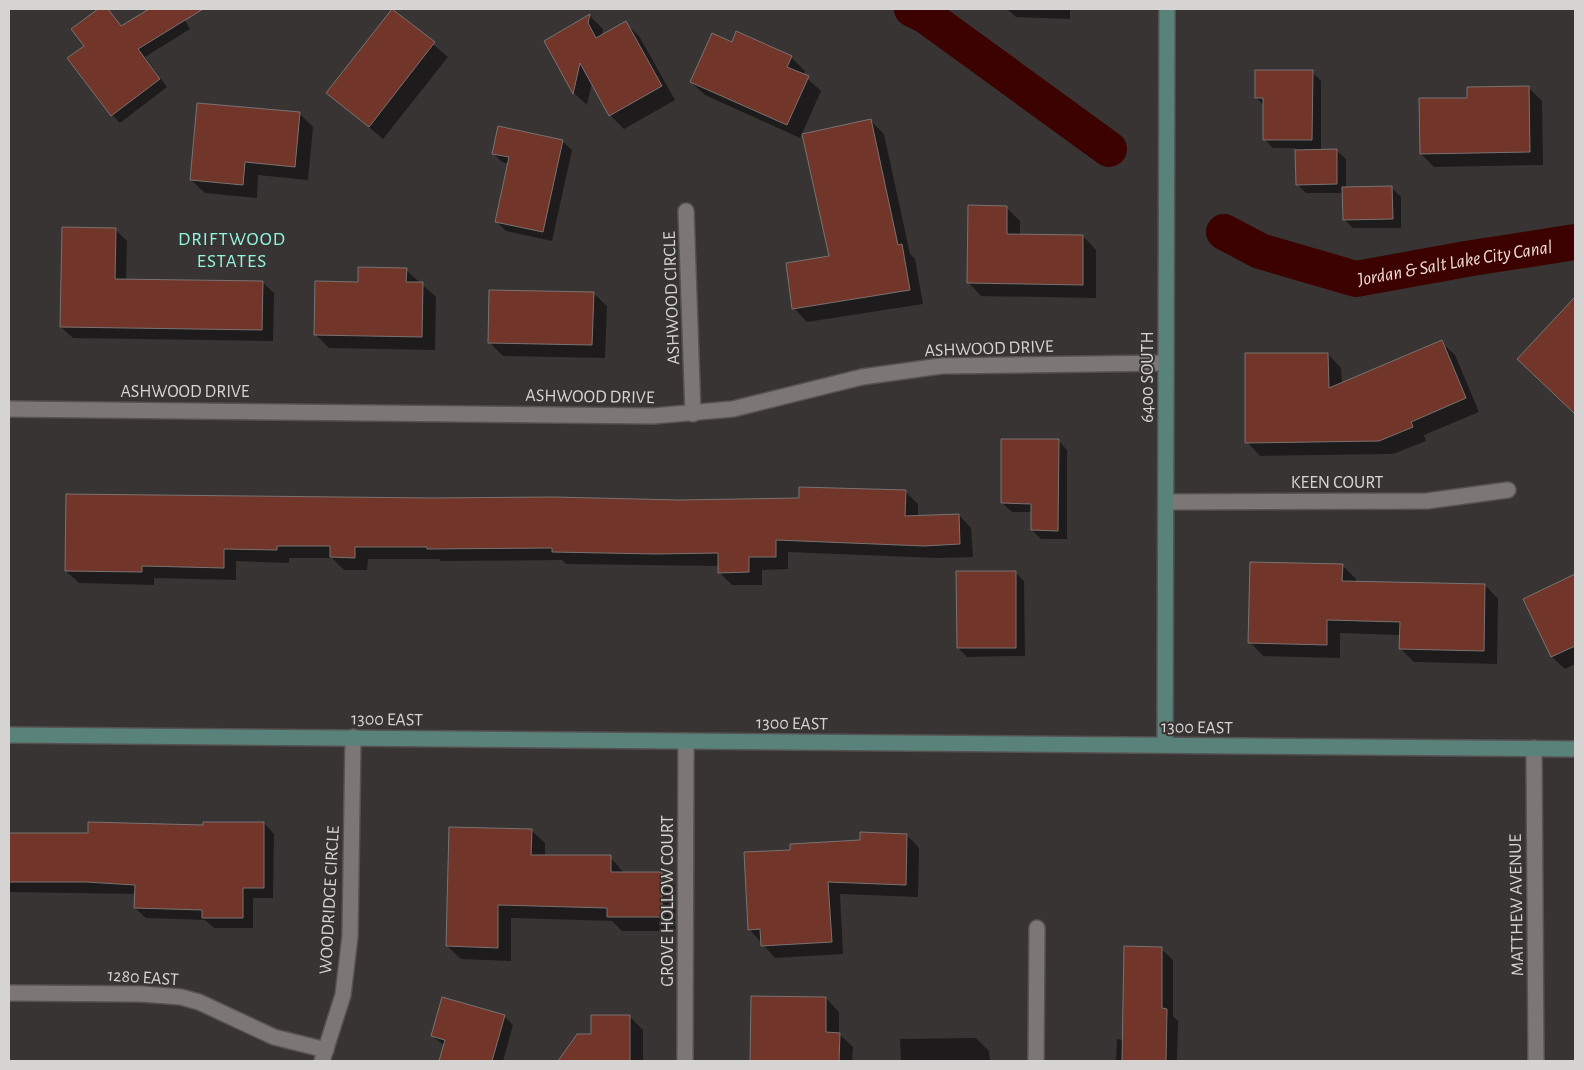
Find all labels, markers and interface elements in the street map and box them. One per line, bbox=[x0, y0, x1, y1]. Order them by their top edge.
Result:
district label: DRIFTWOOD ESTATES bbox=[178, 230, 286, 271]
street label: ASHWOOD CIRCLE bbox=[661, 231, 683, 365]
water label: Jordan & Salt Lake City Canal bbox=[1355, 238, 1554, 290]
street label: 6400 SOUTH bbox=[1139, 331, 1157, 423]
street label: ASHWOOD DRIVE bbox=[924, 338, 1054, 360]
street label: ASHWOOD DRIVE bbox=[120, 383, 250, 401]
street label: ASHWOOD DRIVE bbox=[525, 387, 655, 407]
street label: KEEN COURT bbox=[1291, 474, 1383, 492]
street label: 1300 EAST bbox=[351, 710, 423, 730]
street label: 1300 EAST bbox=[756, 714, 828, 734]
street label: 1300 EAST bbox=[1161, 718, 1233, 738]
street label: GROVE HOLLOW COURT bbox=[659, 815, 677, 987]
street label: WOODRIDGE CIRCLE bbox=[317, 825, 343, 975]
street label: MATTHEW AVENUE bbox=[1507, 833, 1527, 976]
street label: 1280 EAST bbox=[107, 967, 179, 989]

